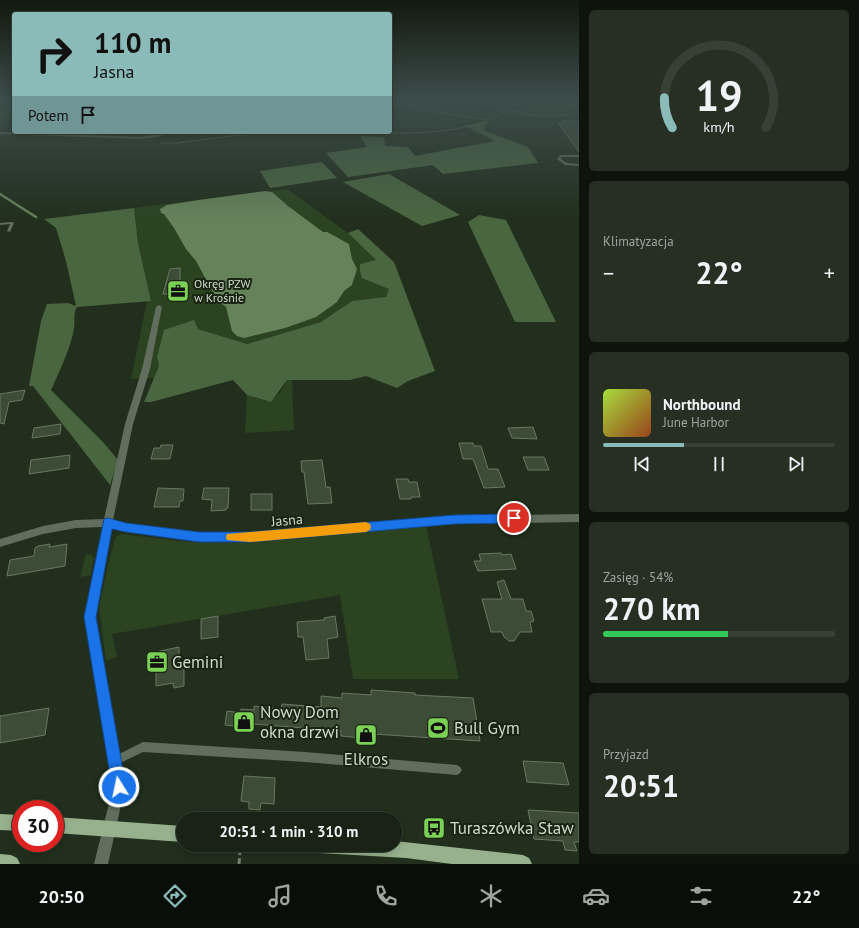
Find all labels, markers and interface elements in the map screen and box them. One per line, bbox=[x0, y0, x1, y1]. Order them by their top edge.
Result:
text: 110 m bbox=[94, 24, 171, 61]
icon: right bbox=[28, 28, 80, 80]
text: Jasna bbox=[94, 60, 135, 83]
text: 19 bbox=[695, 69, 743, 122]
icon: arrive bbox=[77, 104, 99, 126]
text: Potem bbox=[28, 106, 69, 125]
text: km/h bbox=[703, 117, 735, 136]
text: Klimatyzacja bbox=[603, 233, 674, 250]
text: 22° bbox=[695, 253, 743, 292]
text: − bbox=[603, 259, 614, 287]
text: + bbox=[824, 259, 835, 287]
place label: Okręg PZW w Krośnie bbox=[194, 276, 251, 305]
office icon: Okręg PZW w Krośnie bbox=[165, 278, 191, 304]
text: Northbound bbox=[663, 395, 740, 414]
text: June Harbor bbox=[663, 414, 729, 431]
icon: previous bbox=[631, 453, 653, 475]
icon: pause bbox=[708, 453, 730, 475]
icon: next bbox=[785, 453, 807, 475]
pin bbox=[497, 501, 531, 535]
icon: arrive bbox=[503, 507, 525, 529]
street label: Jasna bbox=[270, 510, 304, 530]
text: Zasięg · 54% bbox=[603, 569, 673, 586]
text: 270 km bbox=[603, 589, 701, 628]
office icon: Gemini bbox=[144, 649, 170, 675]
place label: Gemini bbox=[172, 651, 223, 673]
place label: Nowy Dom okna drzwi bbox=[260, 701, 339, 743]
shop icon: Nowy Dom okna drzwi bbox=[231, 709, 257, 735]
sports icon: Bull Gym bbox=[425, 715, 451, 741]
place label: Bull Gym bbox=[454, 717, 520, 739]
shop icon: Elkros bbox=[353, 722, 379, 748]
text: Przyjazd bbox=[603, 746, 649, 763]
place label: Elkros bbox=[344, 748, 388, 770]
position arrow bbox=[98, 766, 140, 808]
text: 20:51 bbox=[603, 766, 679, 805]
speed limit sign: 30 bbox=[12, 800, 64, 852]
bus stop icon: Turaszówka Staw bbox=[421, 815, 447, 841]
place label: Turaszówka Staw bbox=[450, 817, 574, 839]
text: 20:51 · 1 min · 310 m bbox=[220, 822, 358, 841]
icon: directions bbox=[161, 882, 189, 910]
icon: music bbox=[266, 882, 294, 910]
icon: phone bbox=[372, 882, 400, 910]
icon: climate bbox=[477, 882, 505, 910]
icon: car bbox=[582, 882, 610, 910]
icon: filters bbox=[687, 882, 715, 910]
text: 20:50 bbox=[39, 885, 84, 908]
text: 22° bbox=[792, 885, 820, 908]

